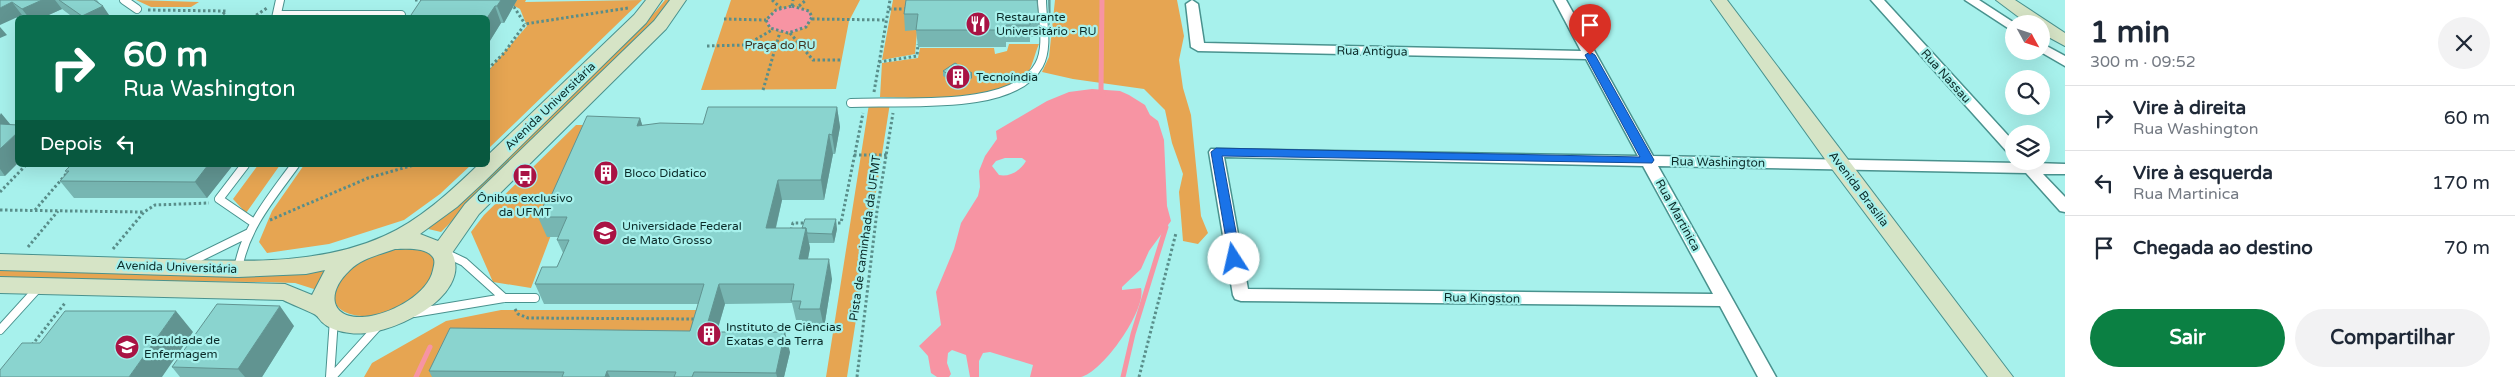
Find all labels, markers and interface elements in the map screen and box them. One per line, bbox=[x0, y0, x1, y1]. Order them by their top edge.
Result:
pin bbox=[1569, 4, 1611, 55]
place label: Restaurante Universitário - RU bbox=[996, 10, 1097, 38]
restaurant icon: Restaurante Universitário - RU bbox=[965, 11, 991, 37]
icon: arrive bbox=[1576, 11, 1604, 39]
text: 1 min bbox=[2090, 14, 2170, 51]
north arrow bbox=[2005, 15, 2050, 60]
map controls bbox=[2005, 15, 2050, 170]
button: close bbox=[2438, 17, 2490, 69]
text: 60 m bbox=[123, 34, 208, 76]
icon: right bbox=[40, 35, 105, 100]
park label: Praça do RU bbox=[744, 38, 816, 52]
street label: Rua Antigua bbox=[1336, 43, 1408, 59]
street label: Rua Nassau bbox=[1918, 46, 1974, 106]
text: 300 m · 09:52 bbox=[2090, 52, 2196, 72]
street label: Avenida Universitária bbox=[502, 59, 598, 153]
building icon: Tecnoíndia bbox=[945, 64, 971, 90]
place label: Tecnoíndia bbox=[976, 70, 1038, 84]
button: search bbox=[2005, 70, 2050, 115]
text: Rua Washington bbox=[123, 76, 296, 102]
text: Vire à direita bbox=[2133, 97, 2246, 119]
icon: right bbox=[2090, 104, 2118, 132]
text: 60 m bbox=[2444, 107, 2490, 129]
text: Rua Washington bbox=[2133, 119, 2259, 139]
button: layers bbox=[2005, 125, 2050, 170]
icon: left bbox=[112, 130, 140, 158]
text: Depois bbox=[40, 133, 102, 155]
street label: Avenida Brasília bbox=[1826, 149, 1892, 229]
street label: Pista de caminhada da UFMT bbox=[846, 154, 884, 322]
street label: Rua Washington bbox=[1671, 154, 1765, 170]
building icon: Bloco Didatico bbox=[593, 160, 619, 186]
text: Vire à esquerda bbox=[2133, 162, 2273, 184]
bus stop icon: Ônibus exclusivo da UFMT bbox=[512, 163, 538, 189]
place label: Bloco Didatico bbox=[624, 166, 707, 180]
icon: left bbox=[2090, 169, 2118, 197]
text: 170 m bbox=[2432, 172, 2490, 194]
street label: Rua Martinica bbox=[1653, 177, 1703, 253]
text: Rua Martinica bbox=[2133, 184, 2239, 204]
place label: Ônibus exclusivo da UFMT bbox=[477, 191, 573, 219]
place label: Universidade Federal de Mato Grosso bbox=[622, 219, 742, 247]
school or university icon: Universidade Federal de Mato Grosso bbox=[592, 220, 618, 246]
position arrow bbox=[1207, 232, 1259, 284]
icon: arrive bbox=[2090, 234, 2118, 262]
text: Chegada ao destino bbox=[2133, 237, 2313, 259]
text: 70 m bbox=[2444, 237, 2490, 259]
street label: Avenida Universitária bbox=[117, 258, 237, 276]
street label: Rua Kingston bbox=[1444, 290, 1520, 306]
button: Sair bbox=[2090, 309, 2285, 367]
button: Compartilhar bbox=[2295, 309, 2490, 367]
place label: Instituto de Ciências Exatas e da Terra bbox=[726, 320, 842, 348]
building icon: Instituto de Ciências Exatas e da Terra bbox=[696, 321, 722, 347]
place label: Faculdade de Enfermagem bbox=[144, 333, 220, 361]
school or university icon: Faculdade de Enfermagem bbox=[114, 334, 140, 360]

